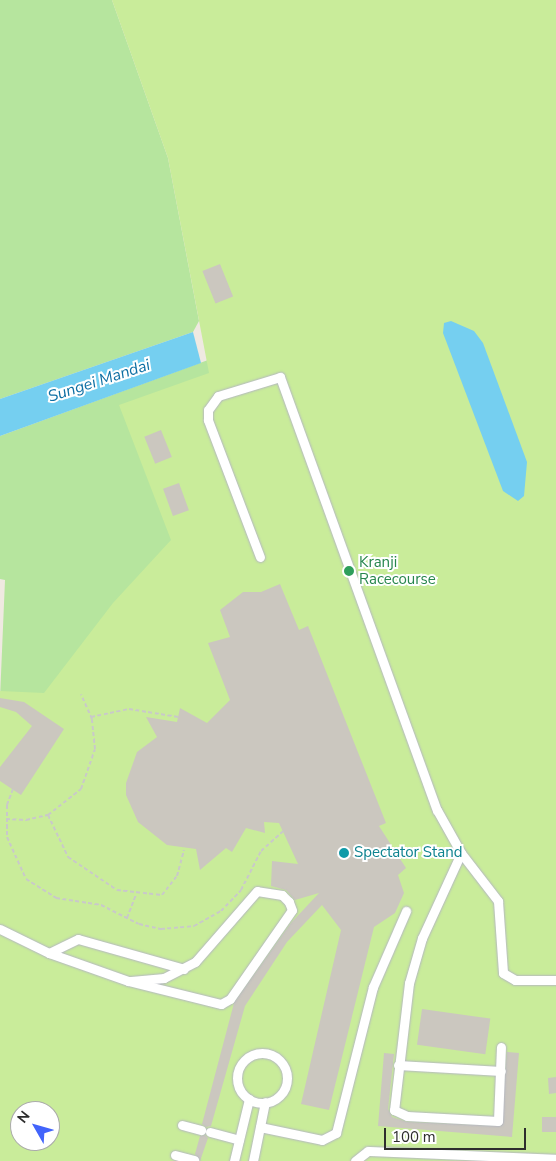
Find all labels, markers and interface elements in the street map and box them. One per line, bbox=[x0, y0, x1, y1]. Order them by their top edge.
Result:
water label: Sungei Mandai bbox=[45, 355, 153, 407]
place label: Kranji Racecourse bbox=[359, 553, 436, 588]
marker: Kranji Racecourse bbox=[343, 565, 355, 577]
place label: Spectator Stand bbox=[354, 844, 463, 862]
marker: Spectator Stand bbox=[338, 847, 350, 859]
north arrow bbox=[10, 1101, 60, 1151]
text: N bbox=[13, 1107, 34, 1127]
scale bar bbox=[386, 1118, 528, 1150]
text: 100 m bbox=[392, 1127, 436, 1147]

